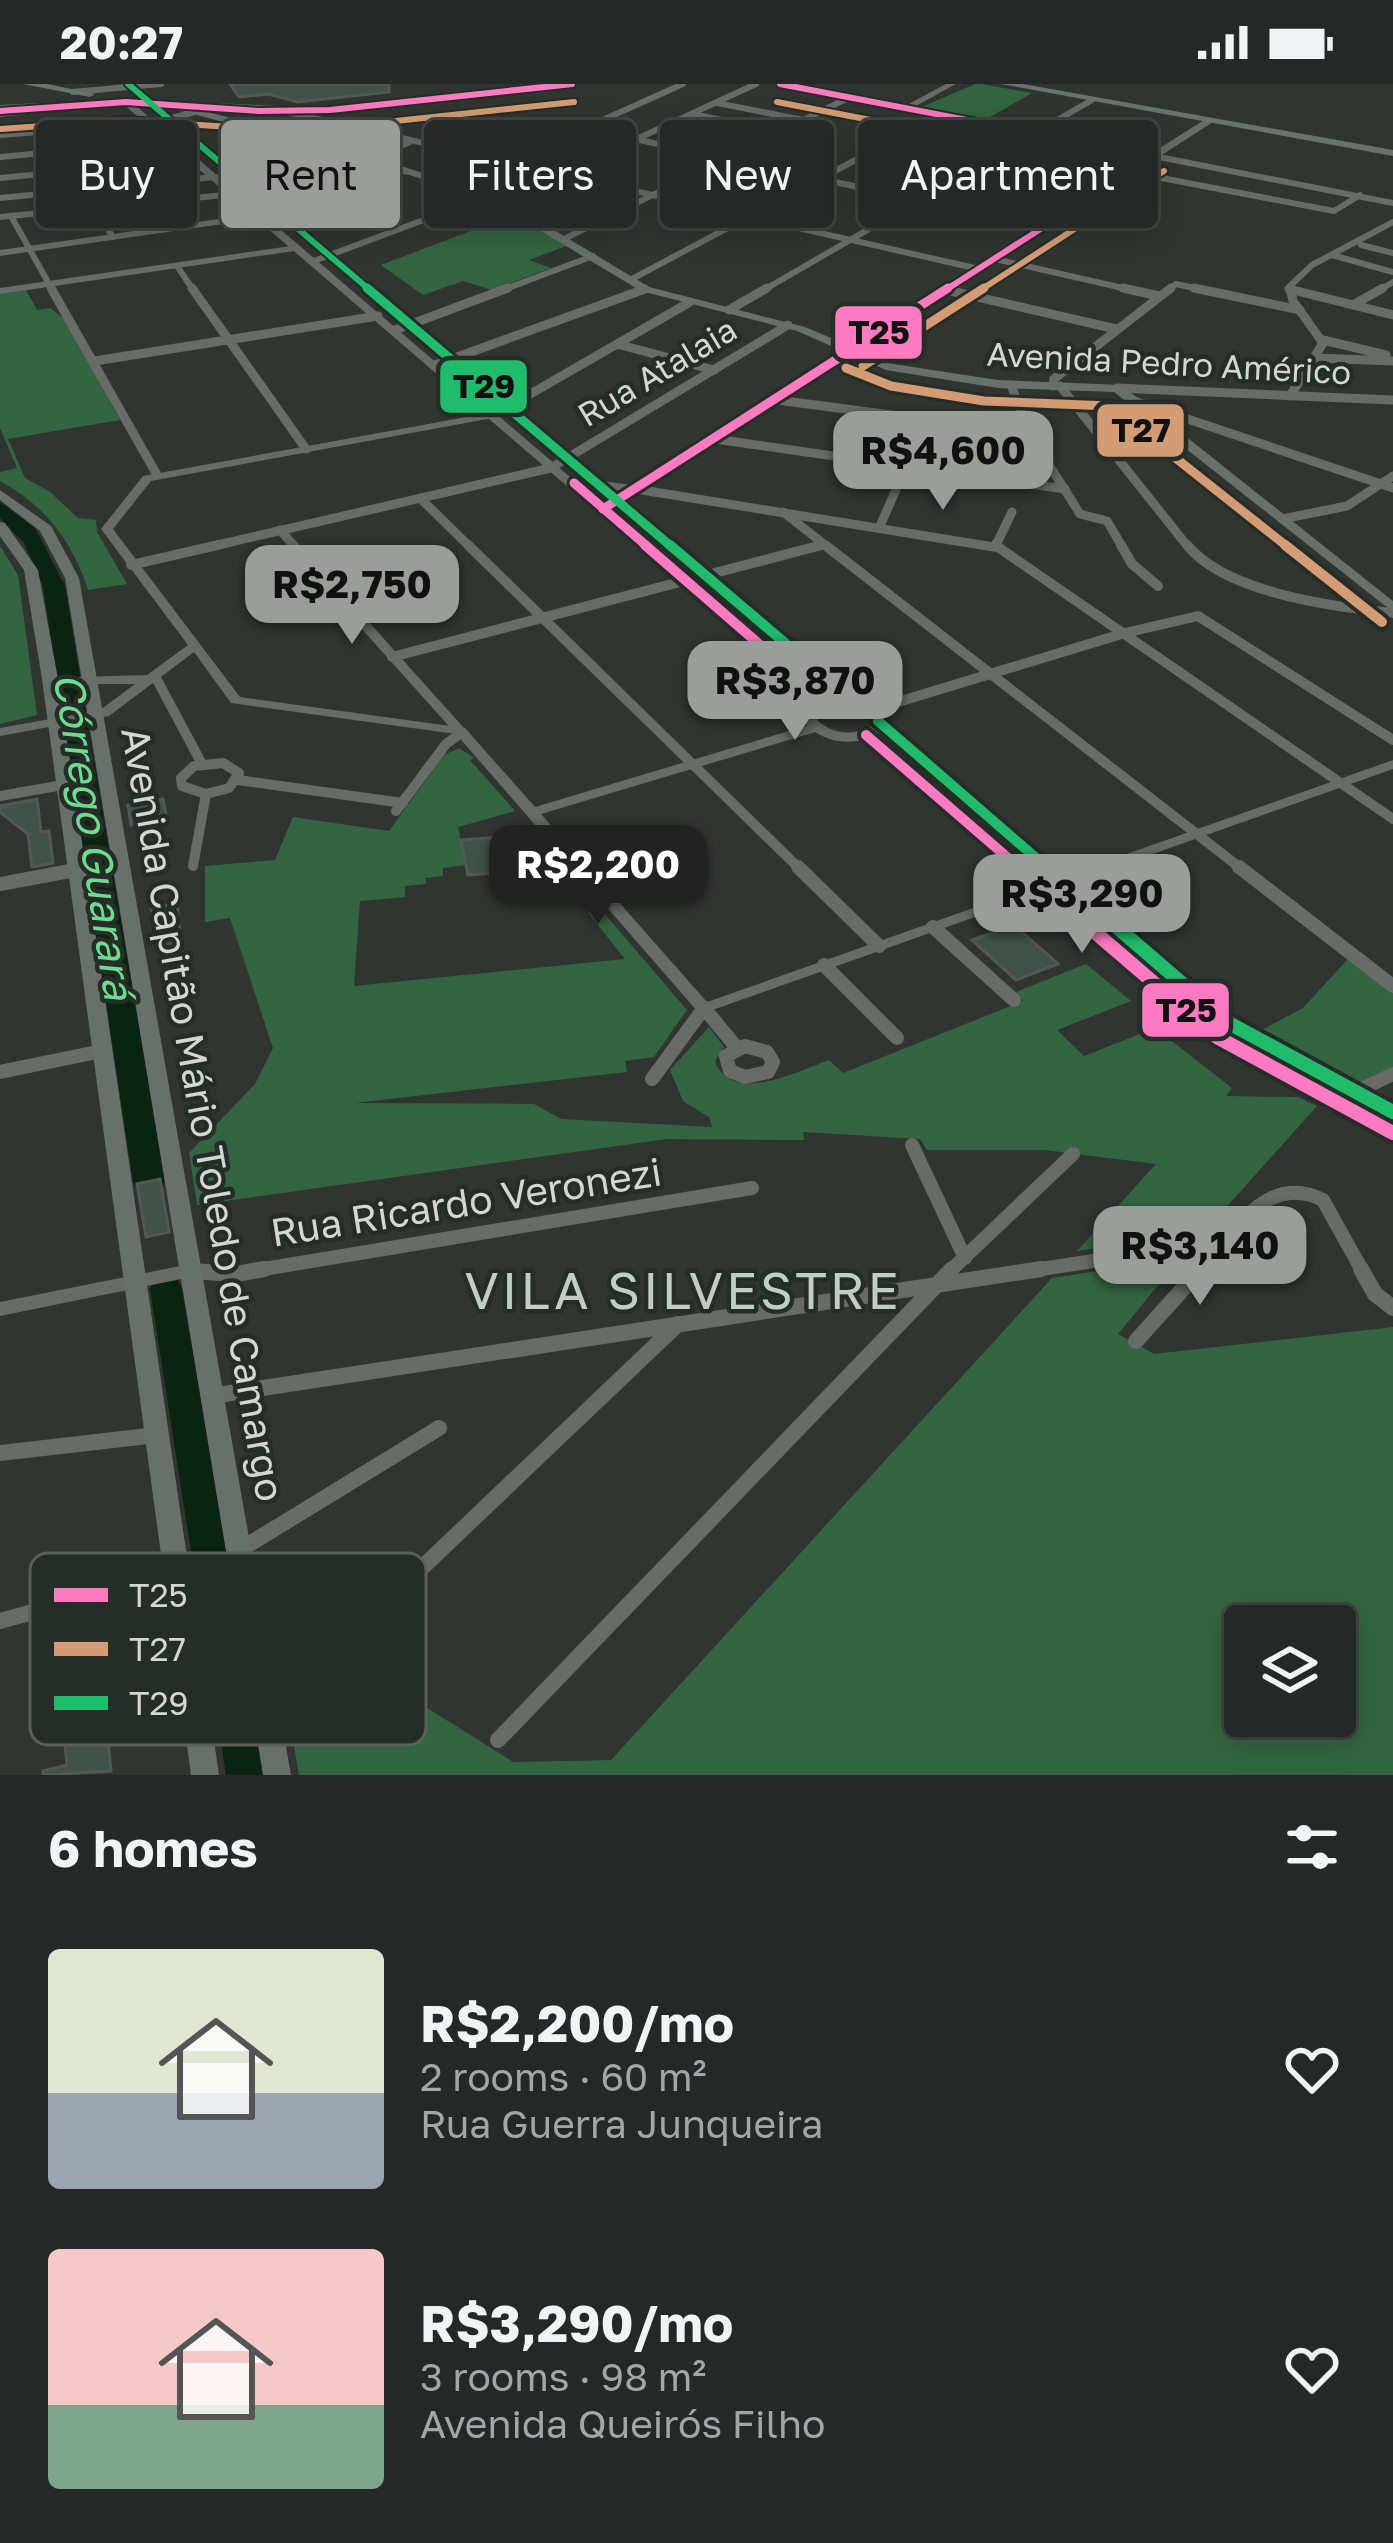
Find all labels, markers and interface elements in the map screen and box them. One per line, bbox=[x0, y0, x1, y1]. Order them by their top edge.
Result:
text: 20:27 bbox=[60, 15, 183, 69]
chip: Buy bbox=[36, 120, 197, 228]
chip: Rent bbox=[221, 120, 400, 228]
chip: Filters bbox=[424, 120, 636, 228]
chip: New bbox=[660, 120, 834, 228]
chip: Apartment bbox=[858, 120, 1158, 228]
line badge: T25 bbox=[833, 304, 924, 361]
street label: Rua Atalaia bbox=[570, 309, 743, 434]
text: T25 bbox=[848, 312, 910, 351]
street label: Avenida Pedro Américo bbox=[986, 333, 1352, 392]
line badge: T29 bbox=[438, 358, 529, 415]
text: T29 bbox=[453, 366, 515, 405]
line badge: T27 bbox=[1095, 402, 1186, 459]
text: T27 bbox=[1111, 410, 1171, 449]
pin: R$4,600 bbox=[832, 411, 1054, 513]
text: R$4,600 bbox=[860, 426, 1026, 473]
pin: R$2,750 bbox=[241, 545, 463, 647]
text: R$2,750 bbox=[272, 560, 432, 607]
pin: R$3,870 bbox=[684, 641, 906, 743]
text: R$3,870 bbox=[714, 656, 876, 703]
water label: Córrego Guarará bbox=[44, 669, 146, 1007]
street label: Avenida Capitão Mário Toledo de Camargo bbox=[112, 723, 295, 1505]
pin: R$2,200 bbox=[487, 825, 709, 927]
text: R$2,200 bbox=[516, 840, 680, 887]
pin: R$3,290 bbox=[971, 854, 1193, 956]
text: R$3,290 bbox=[1000, 869, 1164, 916]
line badge: T25 bbox=[1140, 981, 1231, 1039]
text: T25 bbox=[1155, 990, 1217, 1029]
street label: Rua Ricardo Veronezi bbox=[267, 1147, 665, 1256]
pin: R$3,140 bbox=[1089, 1206, 1311, 1308]
text: R$3,140 bbox=[1120, 1221, 1280, 1268]
district label: VILA SILVESTRE bbox=[464, 1259, 902, 1320]
legend bbox=[30, 1553, 426, 1745]
text: T25 bbox=[129, 1575, 188, 1614]
map controls bbox=[1224, 1605, 1356, 1737]
button: layers bbox=[1224, 1605, 1356, 1737]
text: T27 bbox=[129, 1629, 186, 1668]
text: T29 bbox=[129, 1683, 189, 1722]
icon: filters bbox=[1279, 1814, 1345, 1880]
text: 6 homes bbox=[48, 1817, 258, 1878]
text: R$2,200/mo bbox=[420, 1992, 734, 2053]
icon: home bbox=[144, 1997, 288, 2141]
icon: heart bbox=[1279, 2036, 1345, 2102]
text: 2 rooms · 60 m² bbox=[420, 2053, 706, 2100]
text: Rua Guerra Junqueira bbox=[420, 2100, 823, 2147]
text: R$3,290/mo bbox=[420, 2292, 733, 2353]
icon: home bbox=[144, 2297, 288, 2441]
icon: heart bbox=[1279, 2336, 1345, 2402]
text: 3 rooms · 98 m² bbox=[420, 2353, 706, 2400]
text: Avenida Queirós Filho bbox=[420, 2400, 825, 2447]

